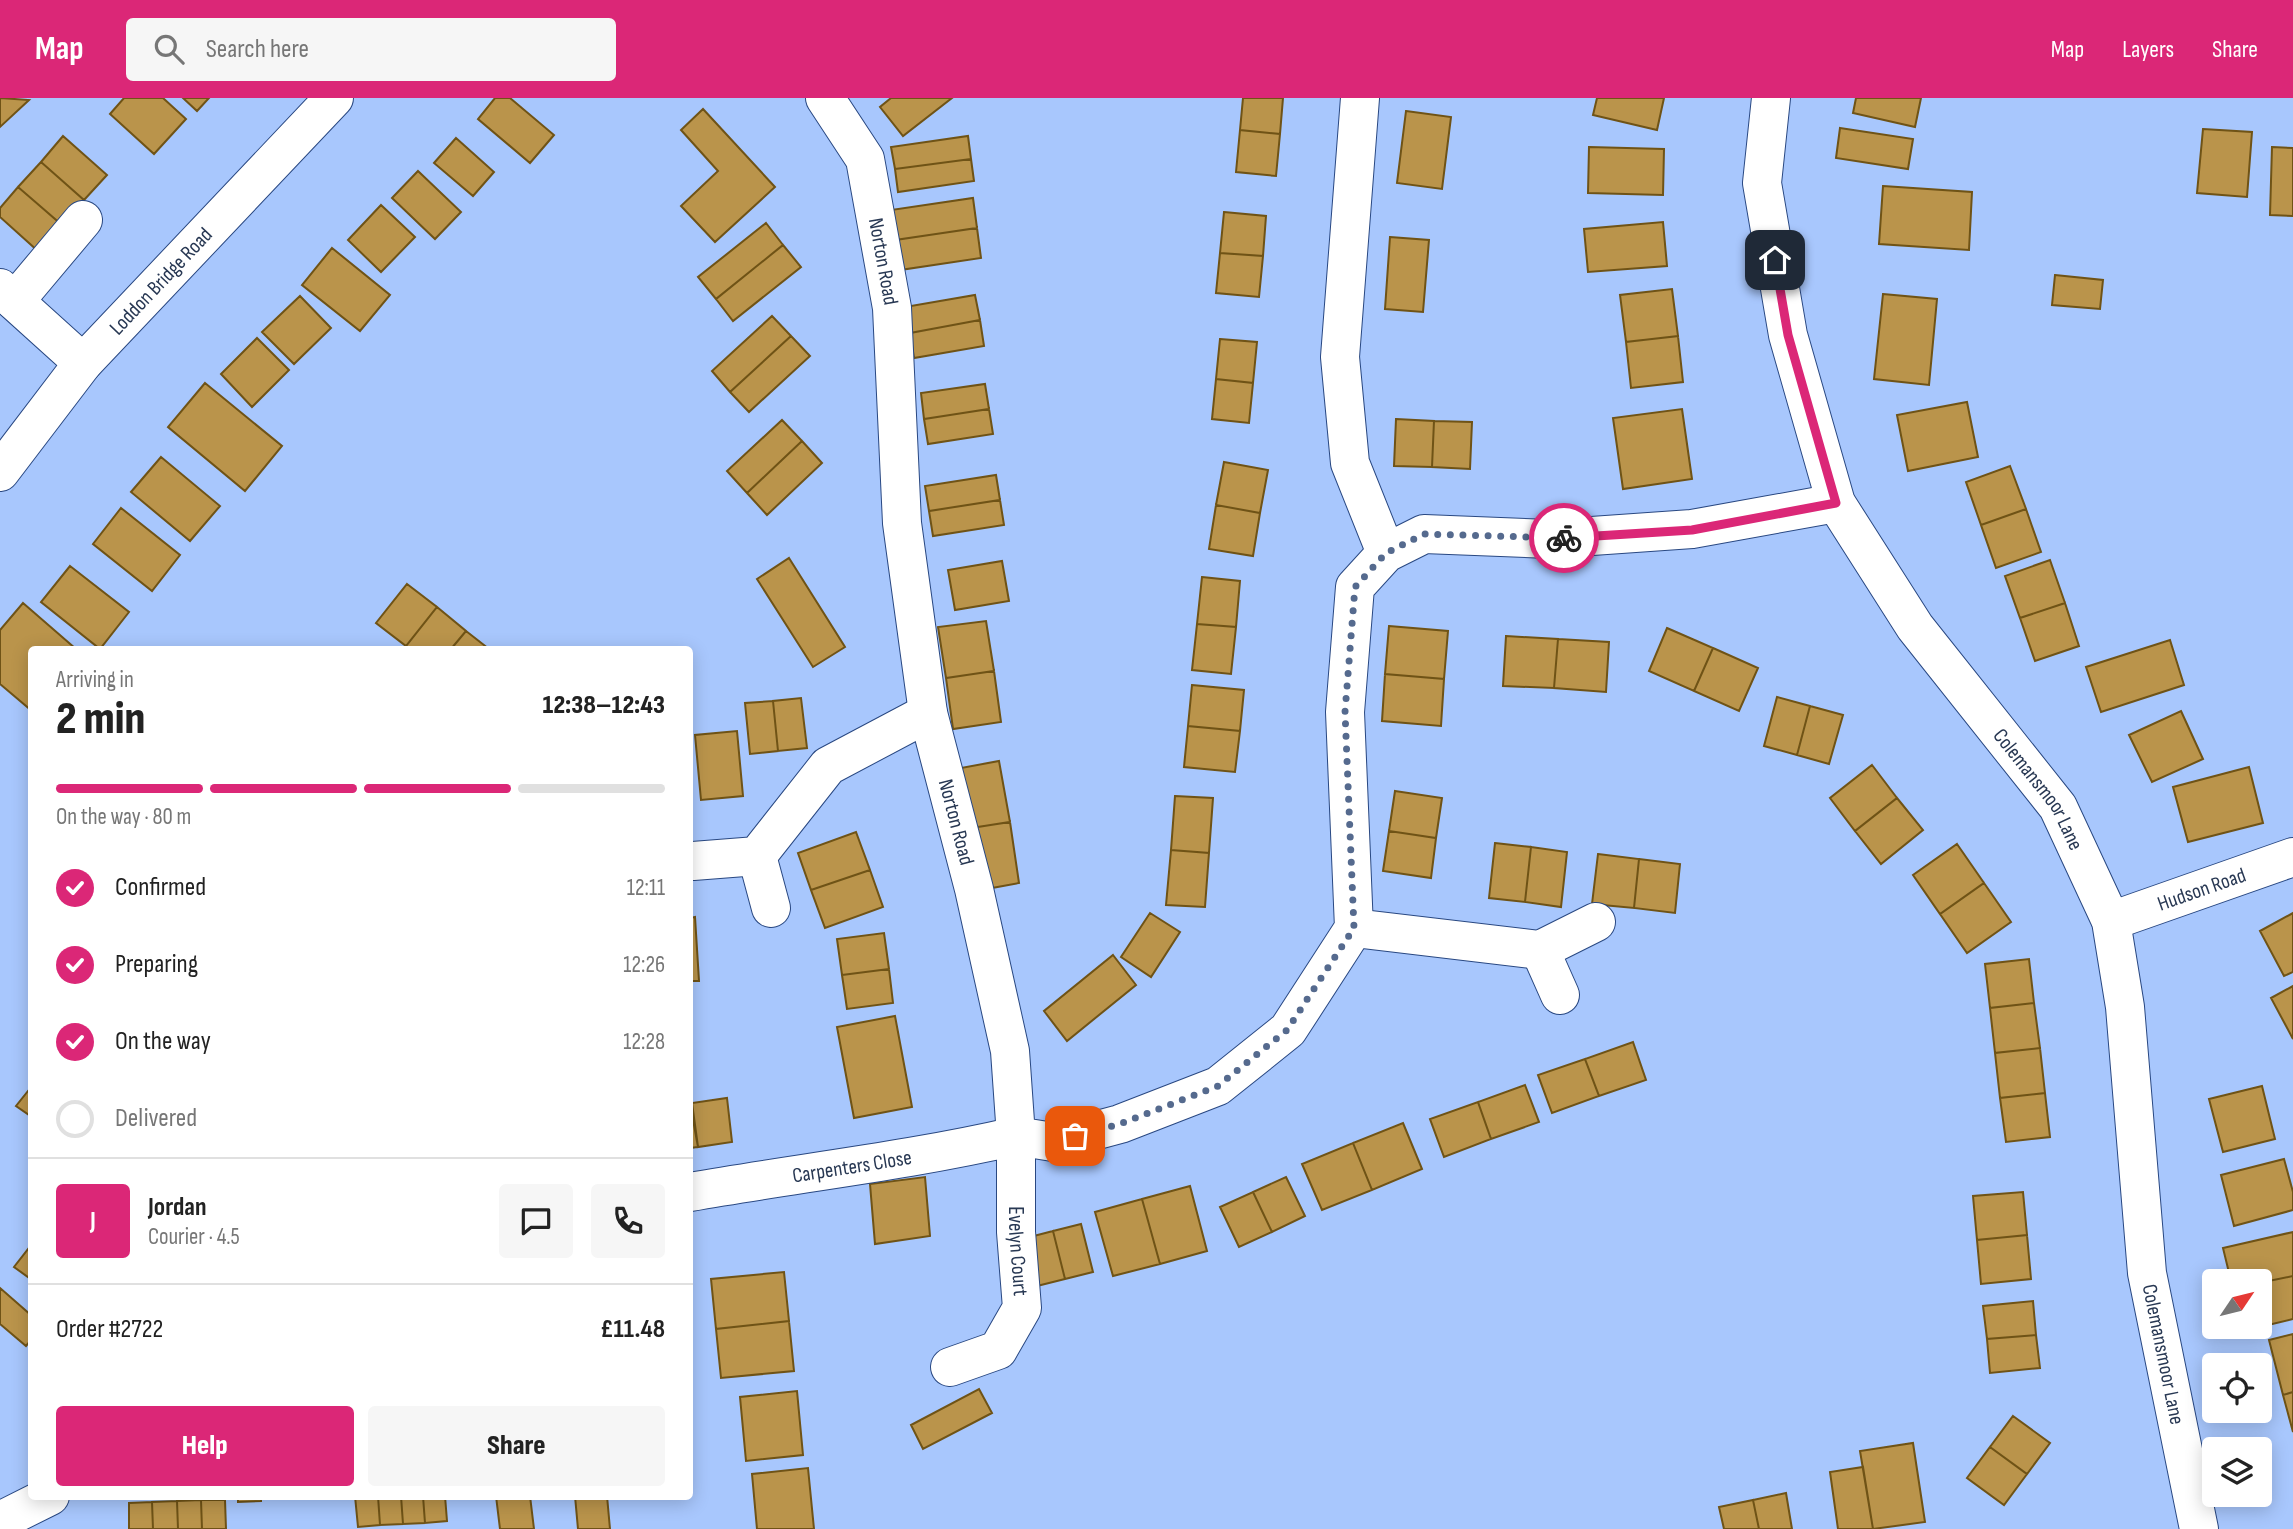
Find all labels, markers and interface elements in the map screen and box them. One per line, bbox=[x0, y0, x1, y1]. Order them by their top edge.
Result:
search box bbox=[126, 18, 616, 81]
text: Map bbox=[35, 29, 84, 69]
icon: search bbox=[150, 30, 188, 68]
text: Search here bbox=[206, 34, 309, 65]
text: Map bbox=[2051, 35, 2084, 64]
text: Layers bbox=[2122, 35, 2174, 64]
text: Share bbox=[2212, 35, 2258, 64]
street label: Norton Road bbox=[863, 216, 903, 307]
street label: Loddon Bridge Road bbox=[105, 223, 218, 340]
pin bbox=[1745, 230, 1805, 290]
icon: home bbox=[1756, 241, 1794, 279]
courier bbox=[1529, 503, 1599, 573]
icon: bike bbox=[1545, 519, 1583, 557]
text: Arriving in bbox=[56, 666, 134, 694]
text: 12:38–12:43 bbox=[542, 690, 665, 721]
text: 2 min bbox=[56, 692, 145, 747]
street label: Colemansmoor Lane bbox=[1988, 724, 2088, 854]
street label: Norton Road bbox=[933, 776, 979, 868]
text: On the way · 80 m bbox=[56, 803, 191, 831]
street label: Hudson Road bbox=[2154, 863, 2249, 917]
icon: check bbox=[56, 869, 94, 907]
text: Confirmed bbox=[115, 872, 206, 903]
text: 12:11 bbox=[627, 874, 665, 902]
icon: check bbox=[56, 946, 94, 984]
text: Preparing bbox=[115, 949, 198, 980]
text: 12:26 bbox=[623, 951, 665, 979]
icon: check bbox=[56, 1023, 94, 1061]
text: On the way bbox=[115, 1026, 211, 1057]
text: 12:28 bbox=[623, 1028, 665, 1056]
text: Delivered bbox=[115, 1103, 197, 1134]
pin bbox=[1045, 1106, 1105, 1166]
icon: bag bbox=[1056, 1117, 1094, 1155]
street label: Carpenters Close bbox=[791, 1145, 914, 1188]
button: chat bbox=[499, 1184, 573, 1258]
button: phone bbox=[591, 1184, 665, 1258]
text: Jordan bbox=[148, 1192, 206, 1223]
text: J bbox=[90, 1206, 96, 1237]
street label: Evelyn Court bbox=[1003, 1206, 1033, 1297]
text: Courier · 4.5 bbox=[148, 1223, 240, 1251]
north arrow bbox=[2202, 1269, 2272, 1339]
map controls bbox=[2202, 1269, 2272, 1507]
street label: Colemansmoor Lane bbox=[2137, 1282, 2189, 1427]
text: Order #2722 bbox=[56, 1314, 163, 1345]
text: £11.48 bbox=[600, 1314, 665, 1345]
button: locate bbox=[2202, 1353, 2272, 1423]
button: Help bbox=[56, 1406, 354, 1486]
button: Share bbox=[368, 1406, 665, 1486]
button: layers bbox=[2202, 1437, 2272, 1507]

